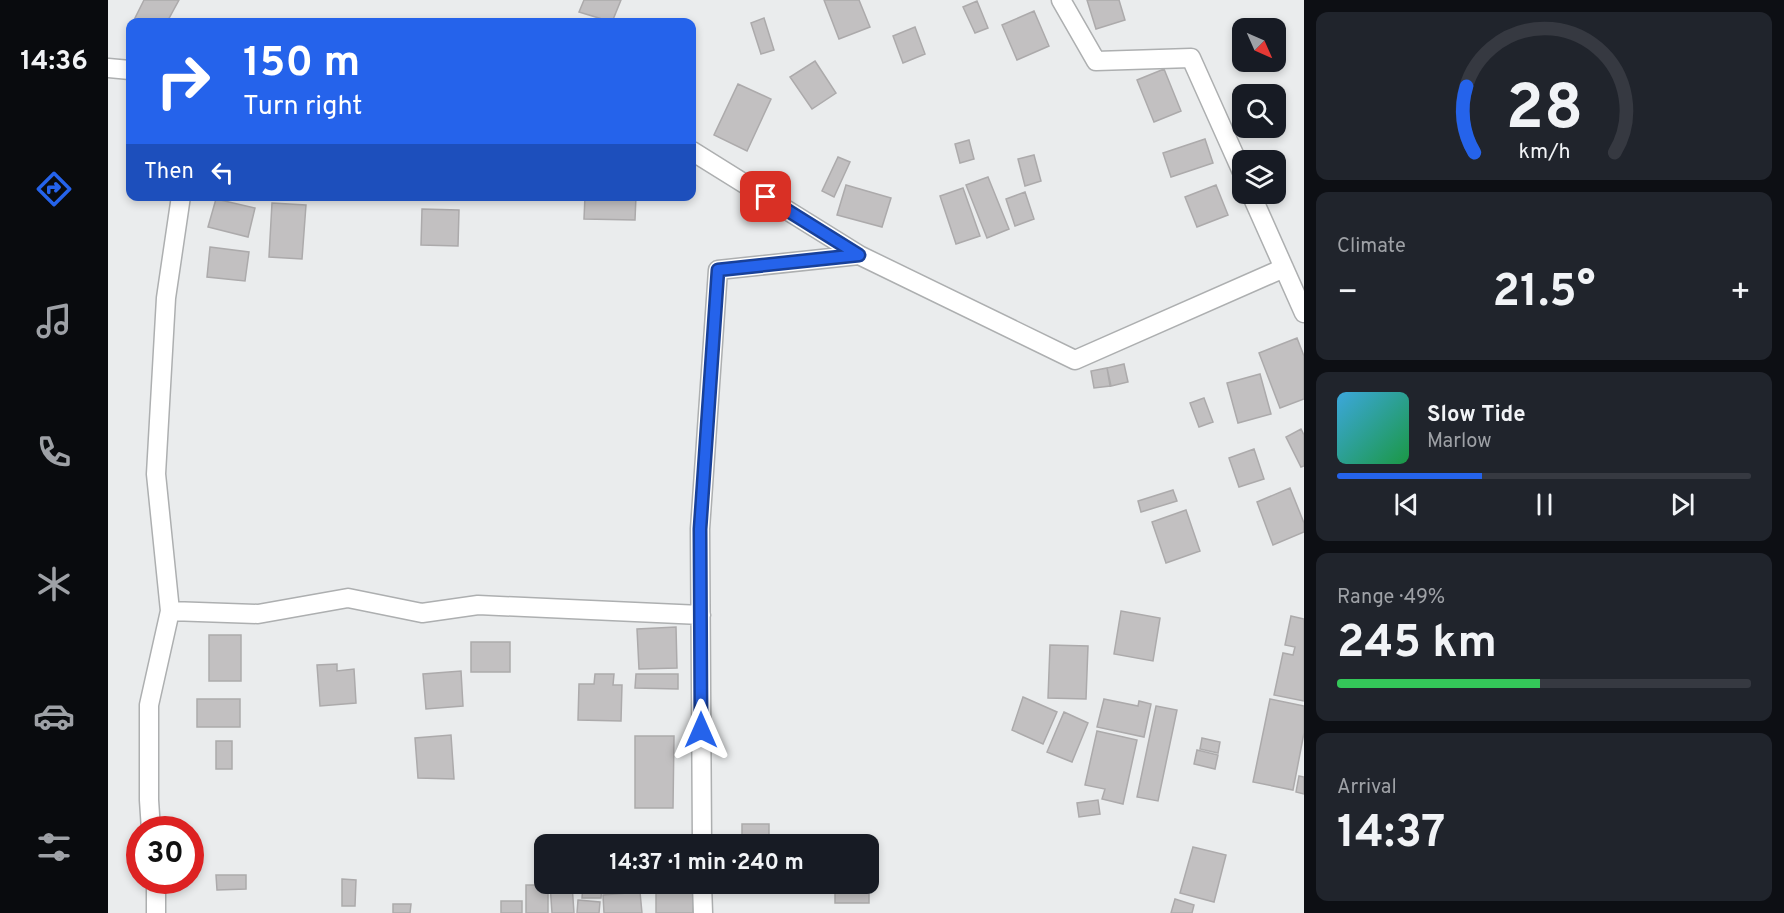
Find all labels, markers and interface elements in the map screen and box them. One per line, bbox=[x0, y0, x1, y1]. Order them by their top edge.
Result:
north arrow bbox=[1232, 18, 1286, 72]
map controls bbox=[1232, 18, 1286, 204]
text: 150 m bbox=[243, 38, 360, 91]
icon: right bbox=[144, 42, 222, 120]
text: 14:36 bbox=[20, 45, 88, 79]
text: 28 bbox=[1505, 72, 1583, 151]
button: search bbox=[1232, 84, 1286, 138]
text: Turn right bbox=[243, 90, 362, 124]
text: km/h bbox=[1518, 139, 1570, 166]
button: layers bbox=[1232, 150, 1286, 204]
icon: left bbox=[206, 156, 239, 189]
text: Then bbox=[144, 159, 194, 186]
icon: directions bbox=[33, 168, 75, 210]
pin bbox=[740, 171, 791, 222]
icon: arrive bbox=[749, 180, 782, 213]
text: Climate bbox=[1337, 234, 1406, 260]
text: 21.5° bbox=[1493, 265, 1595, 322]
text: − bbox=[1337, 273, 1358, 315]
text: + bbox=[1730, 273, 1751, 315]
icon: music bbox=[33, 300, 75, 342]
text: Slow Tide bbox=[1427, 402, 1526, 429]
text: Marlow bbox=[1427, 429, 1491, 455]
icon: phone bbox=[33, 431, 75, 473]
icon: previous bbox=[1390, 488, 1423, 521]
icon: pause bbox=[1528, 488, 1561, 521]
icon: next bbox=[1666, 488, 1699, 521]
icon: climate bbox=[33, 563, 75, 605]
text: Range · 49% bbox=[1337, 585, 1445, 611]
text: 245 km bbox=[1337, 616, 1497, 673]
icon: car bbox=[33, 695, 75, 737]
position arrow bbox=[669, 698, 733, 762]
text: Arrival bbox=[1337, 775, 1397, 801]
text: 14:37 bbox=[1337, 806, 1445, 863]
speed limit sign: 30 bbox=[126, 816, 204, 894]
icon: filters bbox=[33, 826, 75, 868]
text: 14:37 · 1 min · 240 m bbox=[609, 850, 804, 877]

